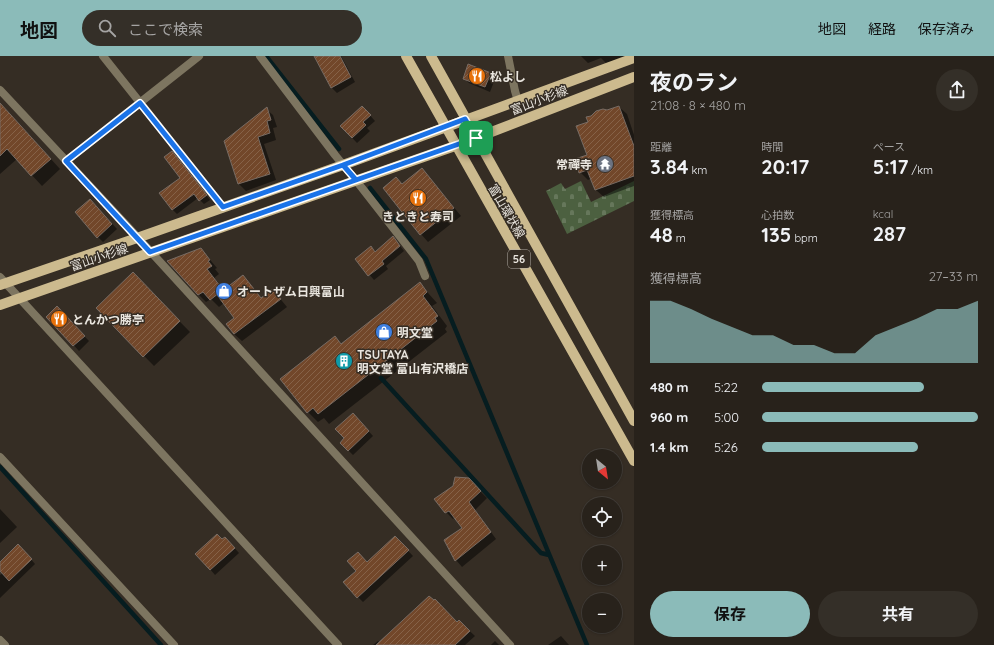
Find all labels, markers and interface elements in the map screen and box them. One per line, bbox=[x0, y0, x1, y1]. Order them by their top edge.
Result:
search box bbox=[82, 10, 362, 46]
icon: search bbox=[96, 17, 118, 39]
text: 地図 bbox=[20, 18, 58, 42]
text: ここで検索 bbox=[128, 20, 203, 39]
text: 地図 bbox=[818, 20, 846, 38]
text: 経路 bbox=[868, 20, 896, 38]
text: 保存済み bbox=[918, 20, 974, 38]
restaurant icon: 松よし bbox=[467, 66, 487, 86]
text: 夜のラン bbox=[650, 68, 738, 96]
place label: 松よし bbox=[490, 69, 526, 84]
button: share bbox=[936, 69, 978, 111]
street label: 富山小杉線 bbox=[508, 82, 570, 118]
text: 21:08 · 8 × 480 m bbox=[650, 97, 746, 113]
pin bbox=[459, 121, 493, 155]
icon: arrive bbox=[465, 127, 487, 149]
text: 距離 bbox=[650, 140, 672, 154]
text: 時間 bbox=[761, 140, 783, 154]
text: ペース bbox=[873, 140, 905, 154]
temple icon: 常禪寺 bbox=[595, 154, 615, 174]
text: 3.84 bbox=[650, 154, 688, 179]
text: 20:17 bbox=[761, 154, 809, 179]
text: 5:17 bbox=[873, 154, 908, 179]
place label: 常禪寺 bbox=[556, 157, 592, 172]
text: km bbox=[688, 163, 707, 177]
text: /km bbox=[908, 163, 933, 177]
street label: 富山環状線 bbox=[486, 181, 528, 241]
restaurant icon: きときと寿司 bbox=[408, 188, 428, 208]
text: kcal bbox=[873, 207, 893, 221]
text: 獲得標高 bbox=[650, 208, 694, 222]
text: 心拍数 bbox=[761, 208, 794, 222]
place label: きときと寿司 bbox=[382, 209, 454, 224]
text: 287 bbox=[873, 221, 906, 246]
text: 48 bbox=[650, 222, 673, 247]
text: 135 bbox=[761, 222, 791, 247]
text: m bbox=[673, 231, 686, 245]
text: bpm bbox=[791, 231, 818, 245]
street label: 富山小杉線 bbox=[68, 240, 130, 274]
road number: 56 bbox=[508, 250, 530, 268]
text: 27–33 m bbox=[929, 268, 978, 284]
text: 獲得標高 bbox=[650, 270, 702, 286]
shop icon: オートザム日興富山 bbox=[214, 281, 234, 301]
place label: オートザム日興富山 bbox=[237, 284, 345, 299]
restaurant icon: とんかつ勝亭 bbox=[49, 309, 69, 329]
place label: とんかつ勝亭 bbox=[72, 312, 144, 327]
shop icon: 明文堂 bbox=[374, 322, 394, 342]
place label: 明文堂 bbox=[397, 325, 433, 340]
place label: TSUTAYA 明文堂 富山有沢橋店 bbox=[357, 347, 468, 376]
building icon: TSUTAYA 明文堂 富山有沢橋店 bbox=[334, 351, 354, 371]
text: 480 m bbox=[650, 379, 688, 395]
text: 5:22 bbox=[714, 379, 738, 395]
text: 960 m bbox=[650, 409, 688, 425]
text: 5:00 bbox=[714, 409, 739, 425]
text: 1.4 km bbox=[650, 439, 689, 455]
text: 5:26 bbox=[714, 439, 738, 455]
north arrow bbox=[582, 449, 622, 489]
map controls bbox=[582, 449, 622, 633]
button: locate bbox=[582, 497, 622, 537]
button: + bbox=[582, 545, 622, 585]
button: 保存 bbox=[650, 591, 810, 637]
button: 共有 bbox=[818, 591, 978, 637]
button: − bbox=[582, 593, 622, 633]

